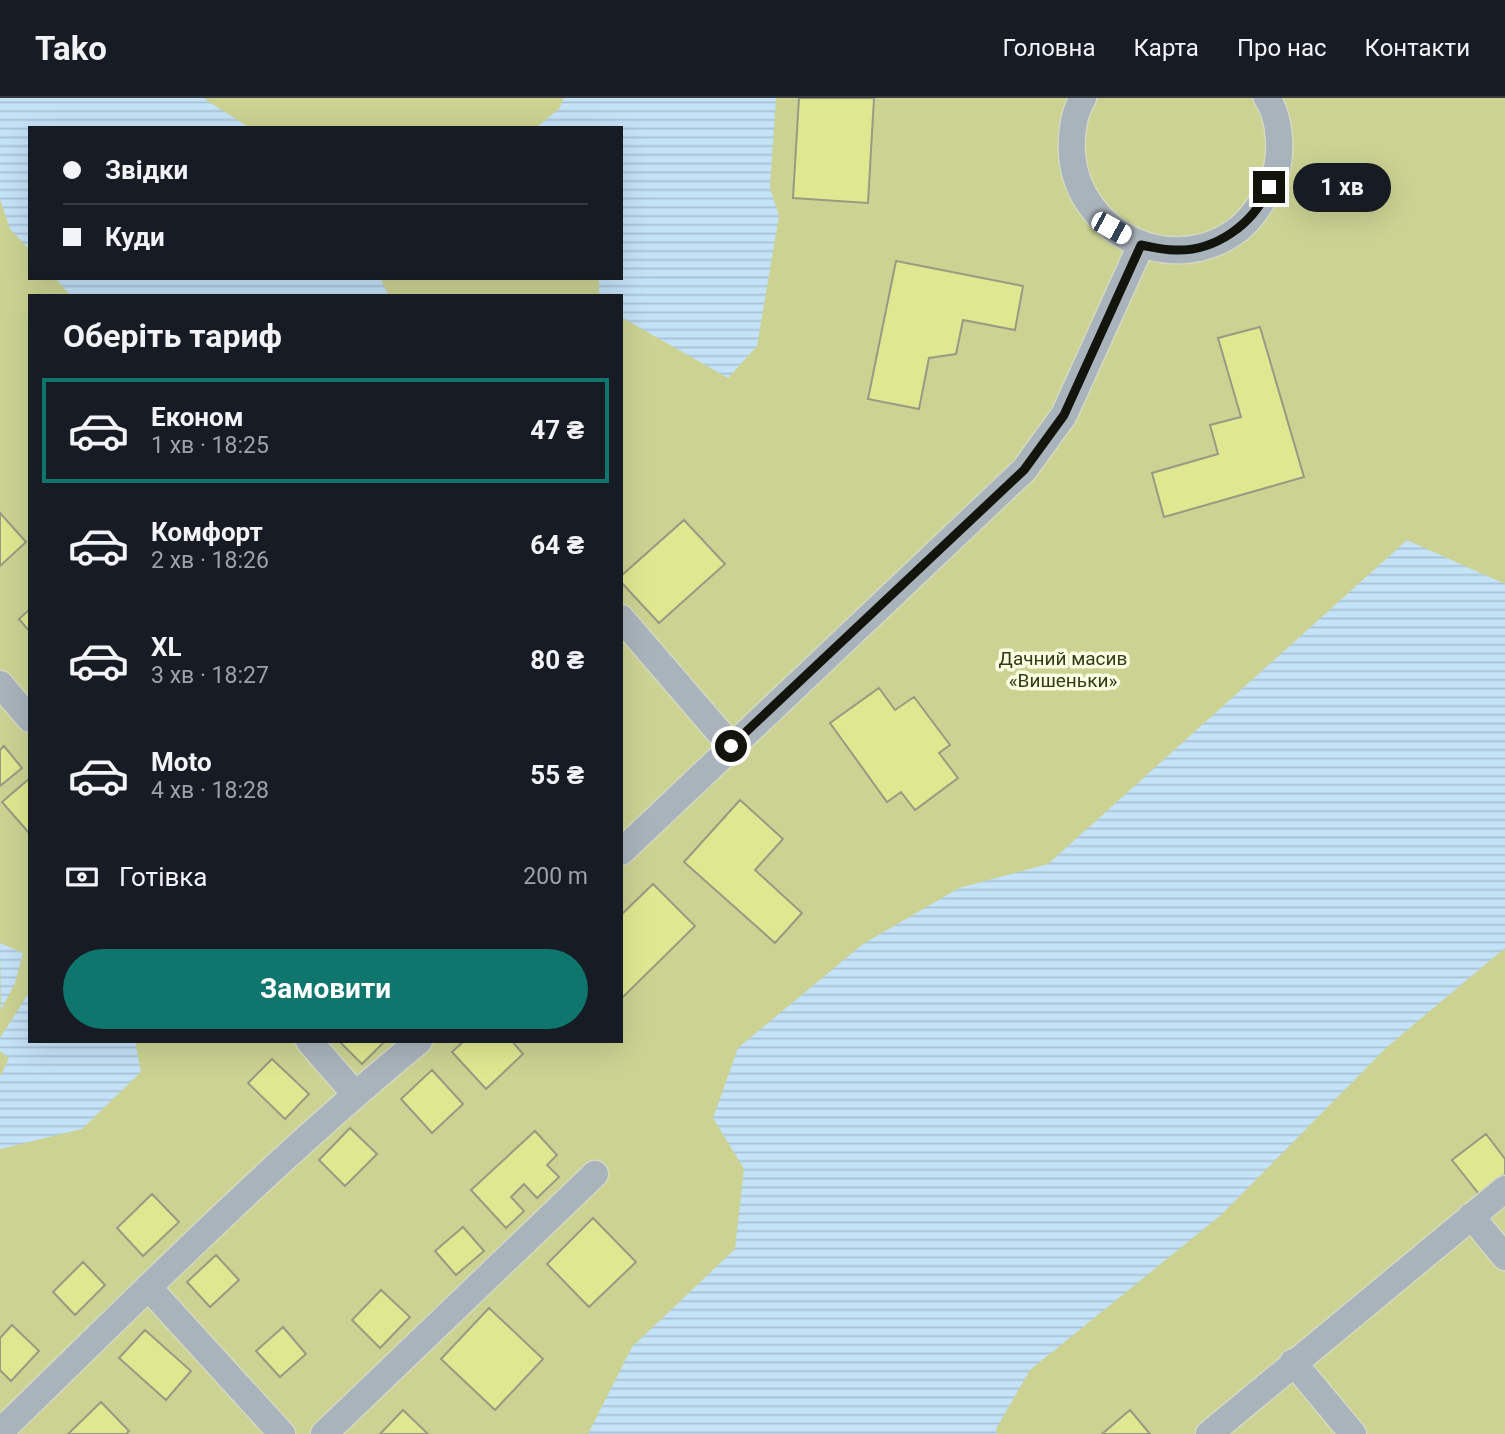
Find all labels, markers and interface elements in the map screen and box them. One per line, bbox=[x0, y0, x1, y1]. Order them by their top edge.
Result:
text: Tako bbox=[35, 29, 107, 68]
text: Головна bbox=[1003, 34, 1095, 62]
text: Карта bbox=[1133, 34, 1199, 62]
text: Про нас bbox=[1237, 34, 1327, 62]
text: Контакти bbox=[1365, 34, 1470, 62]
text: Звідки bbox=[105, 155, 188, 185]
callout: 1 хв bbox=[1294, 162, 1392, 212]
route end bbox=[1253, 171, 1285, 203]
text: 1 хв bbox=[1320, 174, 1364, 201]
car bbox=[1088, 209, 1135, 247]
text: Куди bbox=[105, 222, 165, 252]
text: Оберіть тариф bbox=[63, 317, 282, 355]
icon: car bbox=[67, 399, 130, 462]
text: Економ bbox=[151, 402, 243, 432]
text: 47 ₴ bbox=[530, 415, 584, 445]
text: 1 хв · 18:25 bbox=[151, 432, 269, 459]
icon: car bbox=[67, 514, 130, 577]
text: Комфорт bbox=[151, 517, 263, 547]
text: 64 ₴ bbox=[530, 530, 584, 560]
text: 2 хв · 18:26 bbox=[151, 547, 269, 574]
icon: car bbox=[67, 629, 130, 692]
text: XL bbox=[151, 632, 182, 662]
text: 80 ₴ bbox=[530, 645, 584, 675]
park label: Дачний масив «Вишеньки» bbox=[999, 647, 1127, 692]
text: 3 хв · 18:27 bbox=[151, 662, 269, 689]
route start bbox=[715, 730, 747, 762]
icon: car bbox=[67, 744, 130, 807]
text: Moto bbox=[151, 747, 212, 777]
text: 55 ₴ bbox=[530, 760, 584, 790]
text: 4 хв · 18:28 bbox=[151, 777, 269, 804]
icon: cash bbox=[63, 858, 101, 896]
text: Готівка bbox=[119, 862, 208, 892]
text: 200 m bbox=[523, 863, 588, 890]
button: Замовити bbox=[63, 949, 588, 1029]

